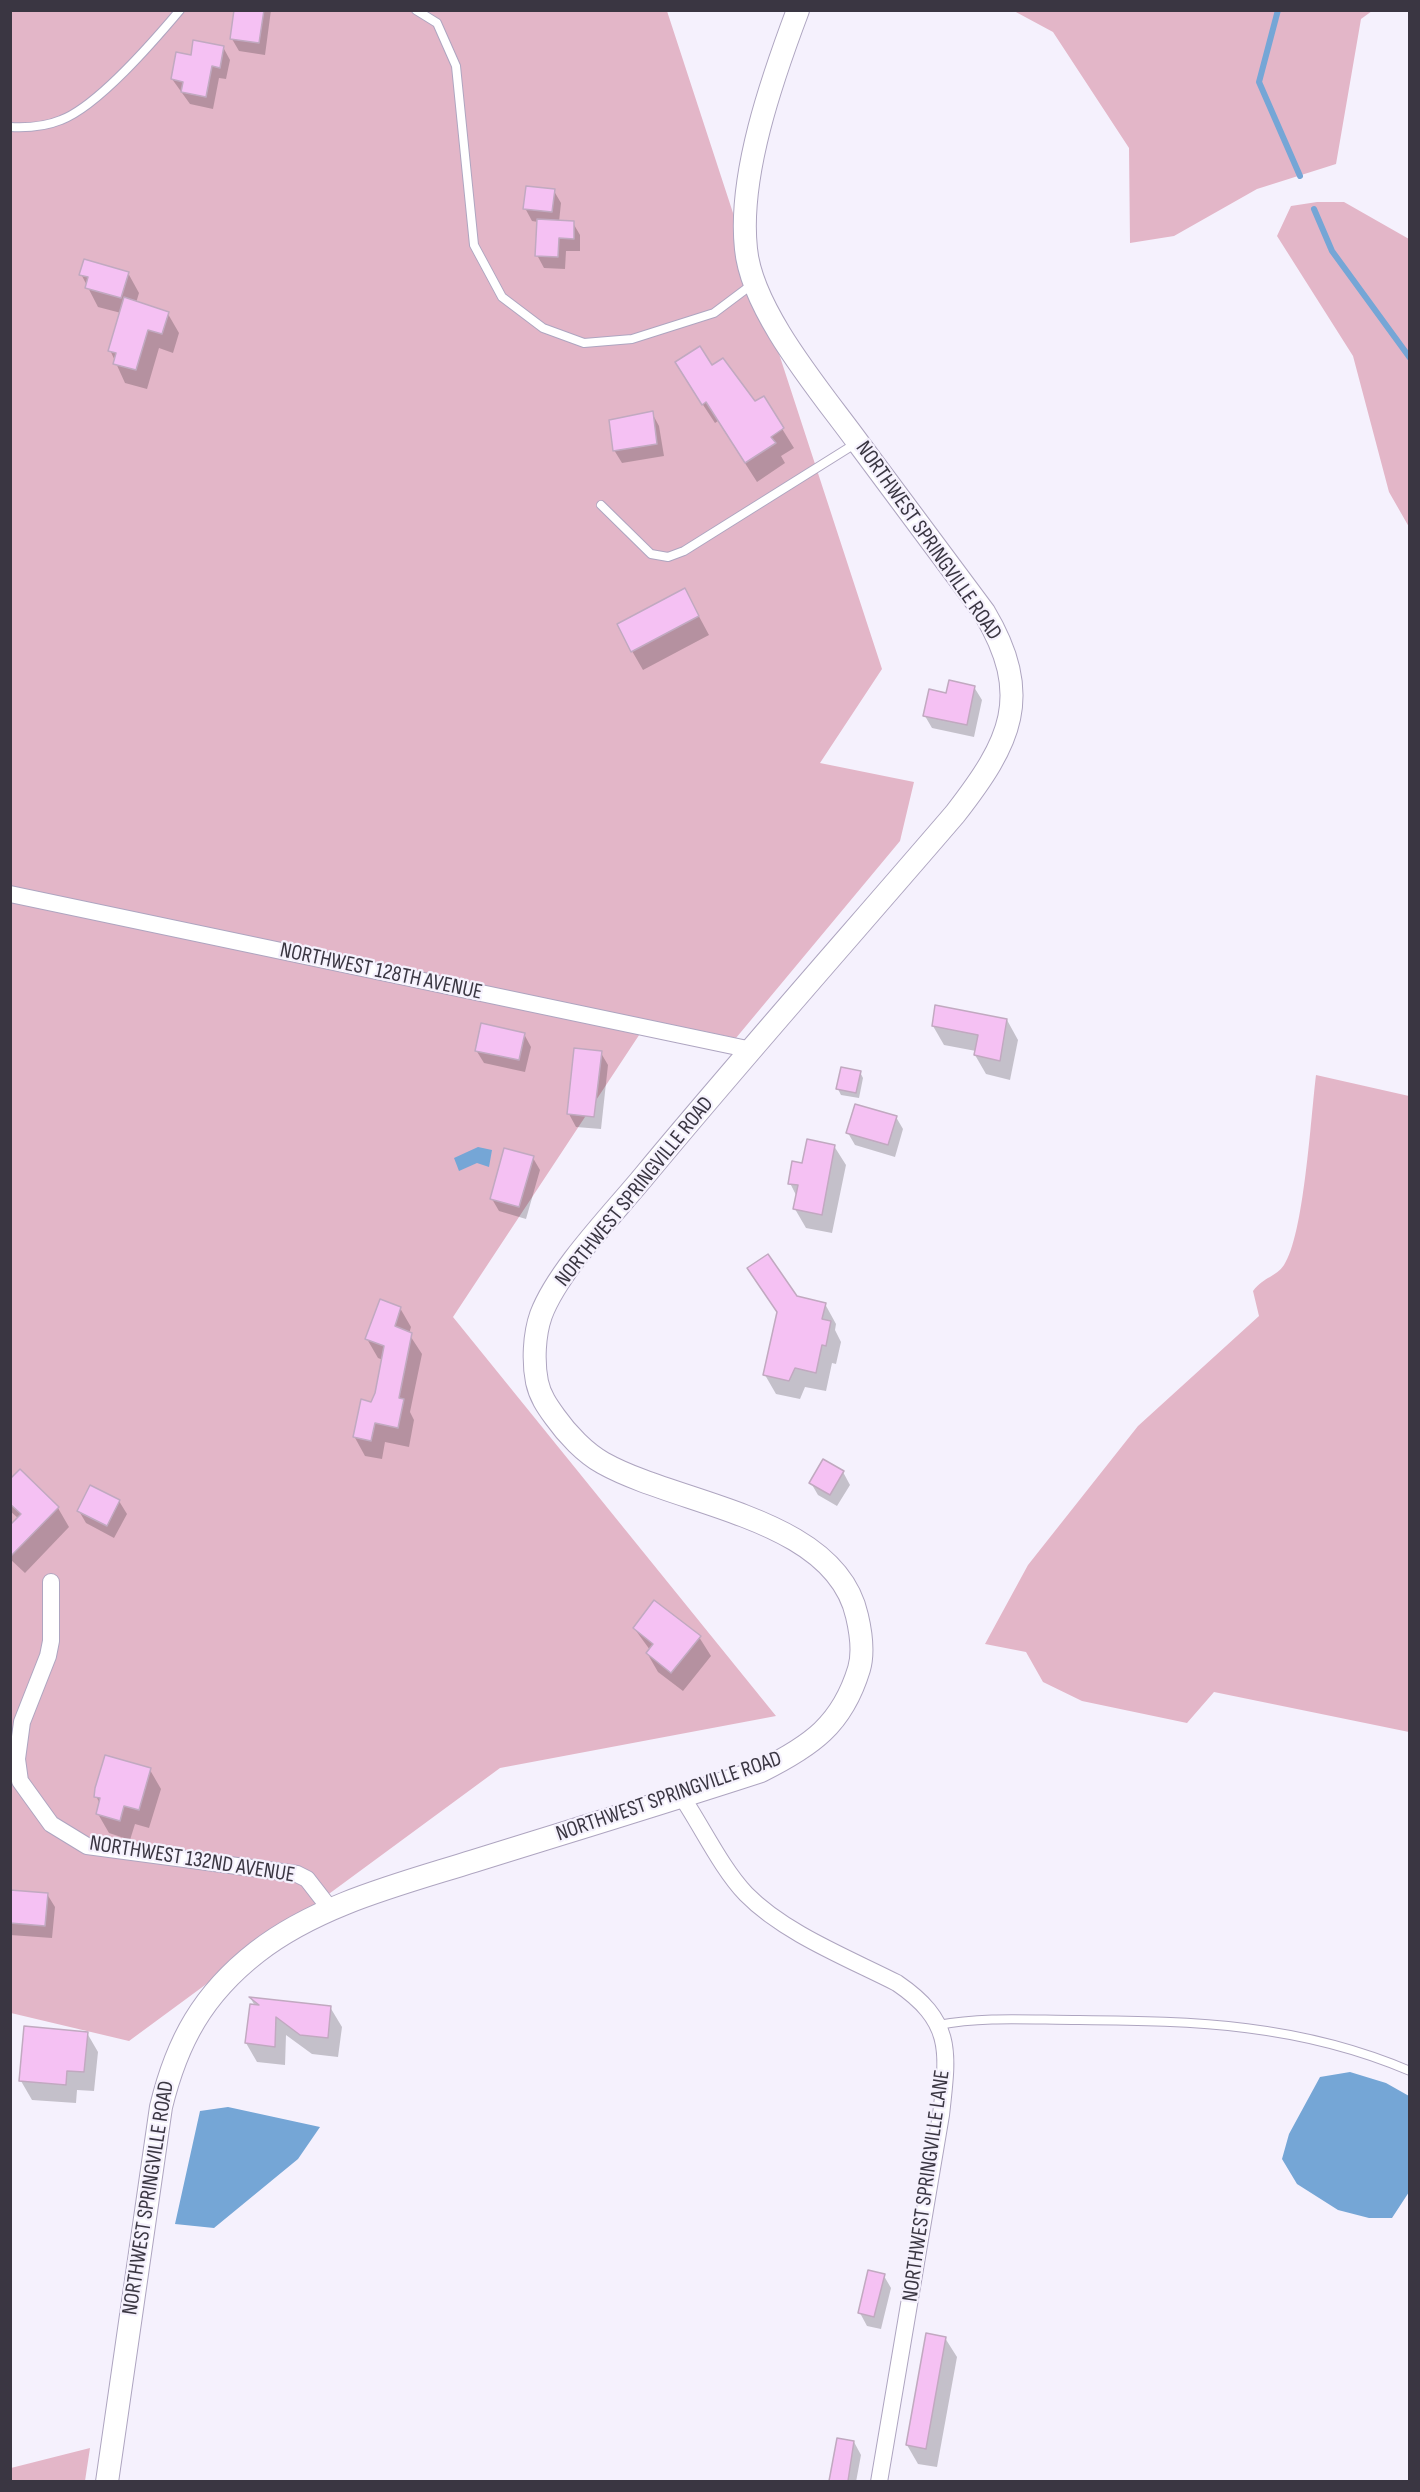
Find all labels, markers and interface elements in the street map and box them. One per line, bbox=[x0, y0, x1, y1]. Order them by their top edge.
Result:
street label: NORTHWEST SPRINGVILLE ROAD bbox=[849, 436, 1007, 646]
street label: NORTHWEST 128TH AVENUE bbox=[277, 938, 485, 1006]
street label: NORTHWEST SPRINGVILLE ROAD bbox=[550, 1092, 720, 1292]
street label: NORTHWEST SPRINGVILLE ROAD bbox=[553, 1746, 785, 1848]
street label: NORTHWEST 132ND AVENUE bbox=[87, 1831, 297, 1889]
street label: NORTHWEST SPRINGVILLE LANE bbox=[898, 2068, 956, 2304]
street label: NORTHWEST SPRINGVILLE ROAD bbox=[117, 2079, 181, 2317]

